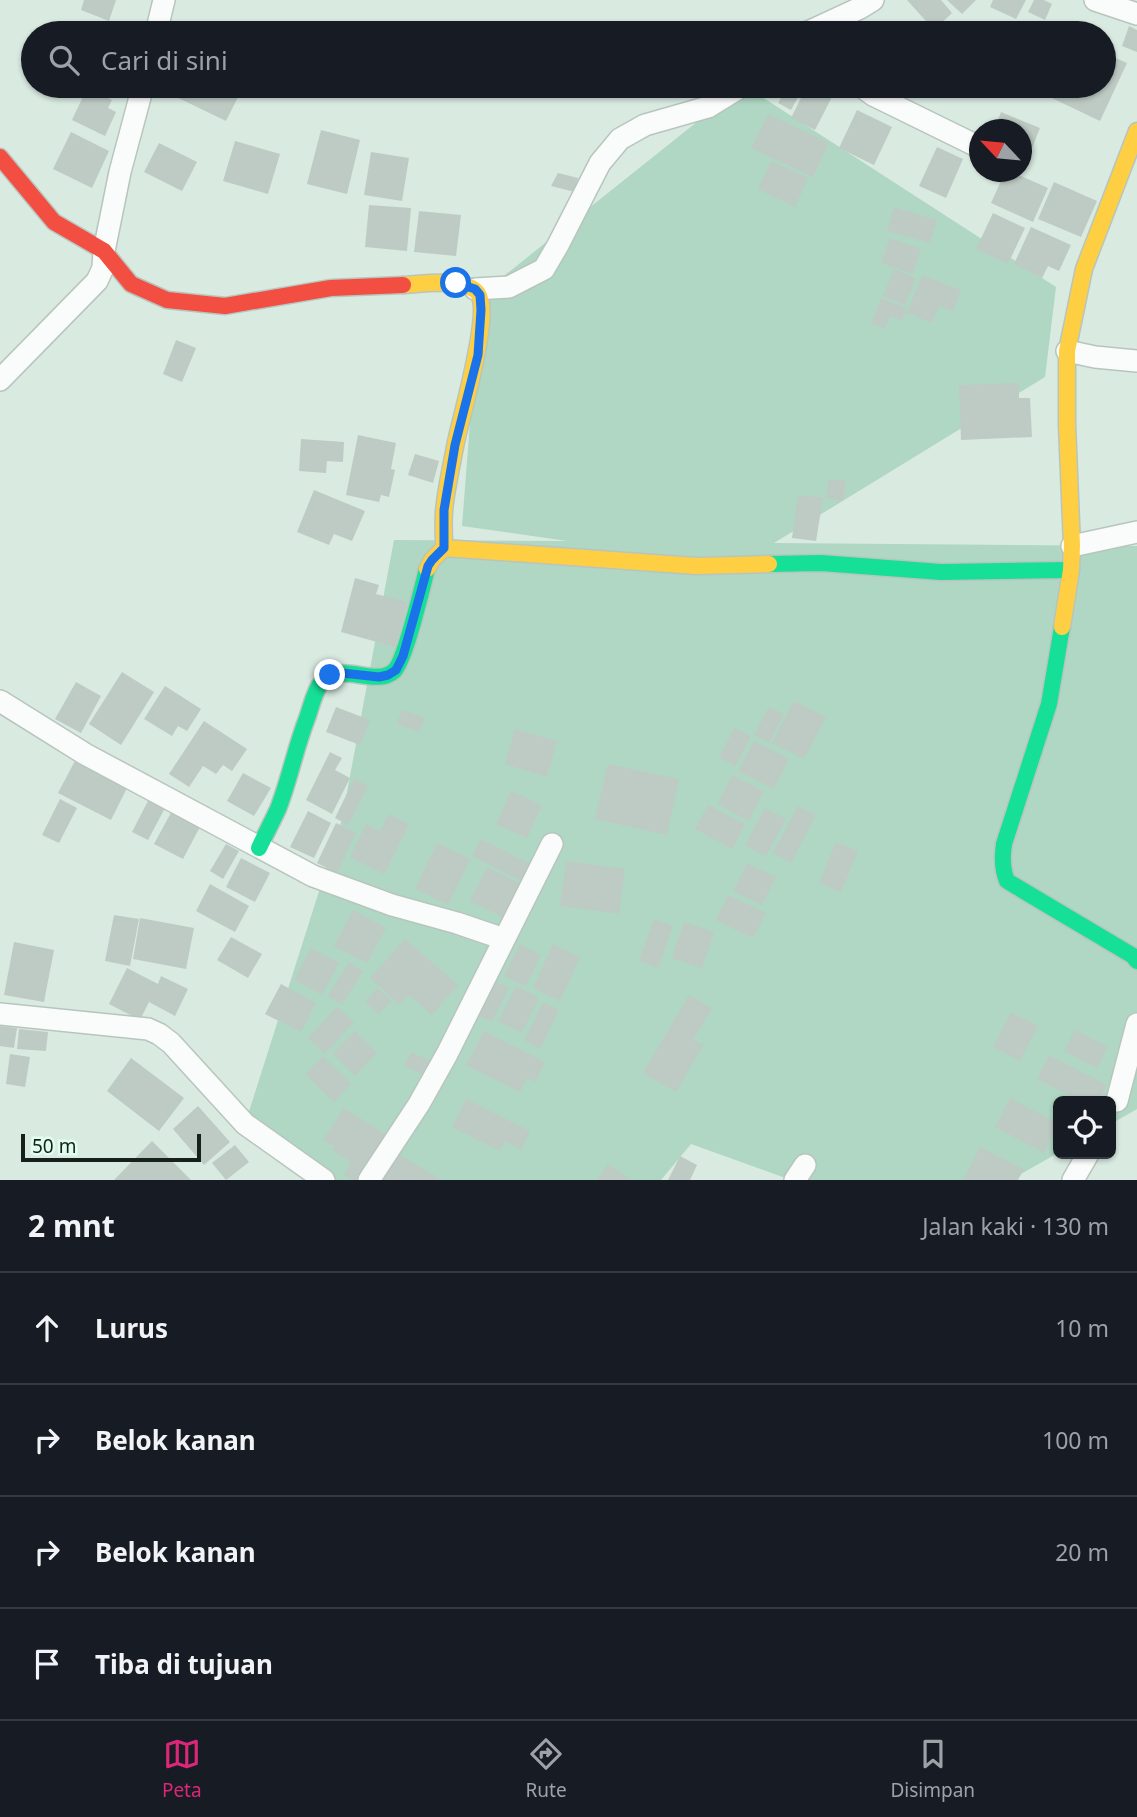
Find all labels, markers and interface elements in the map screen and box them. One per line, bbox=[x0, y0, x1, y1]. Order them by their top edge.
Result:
search box bbox=[21, 21, 1116, 98]
icon: search bbox=[45, 41, 83, 79]
text: Cari di sini bbox=[101, 42, 228, 78]
north arrow bbox=[969, 119, 1032, 182]
route start bbox=[440, 267, 471, 298]
route end bbox=[314, 659, 345, 690]
map controls bbox=[1053, 1096, 1116, 1159]
button: locate bbox=[1053, 1096, 1116, 1159]
scale bar bbox=[21, 1131, 201, 1163]
text: 50 m bbox=[32, 1133, 76, 1159]
text: 2 mnt bbox=[28, 1205, 115, 1246]
text: Jalan kaki · 130 m bbox=[922, 1210, 1109, 1242]
icon: ahead bbox=[28, 1309, 66, 1347]
text: Lurus bbox=[95, 1310, 168, 1346]
text: 10 m bbox=[1055, 1312, 1109, 1344]
icon: right bbox=[28, 1421, 66, 1459]
text: Belok kanan bbox=[95, 1422, 256, 1458]
text: 100 m bbox=[1042, 1424, 1109, 1456]
icon: right bbox=[28, 1533, 66, 1571]
text: Belok kanan bbox=[95, 1534, 256, 1570]
text: 20 m bbox=[1055, 1536, 1109, 1568]
icon: arrive bbox=[28, 1645, 66, 1683]
text: Tiba di tujuan bbox=[95, 1646, 273, 1682]
tab: Peta bbox=[162, 1735, 202, 1803]
tab: Rute bbox=[525, 1735, 567, 1803]
tab: Disimpan bbox=[890, 1735, 975, 1803]

